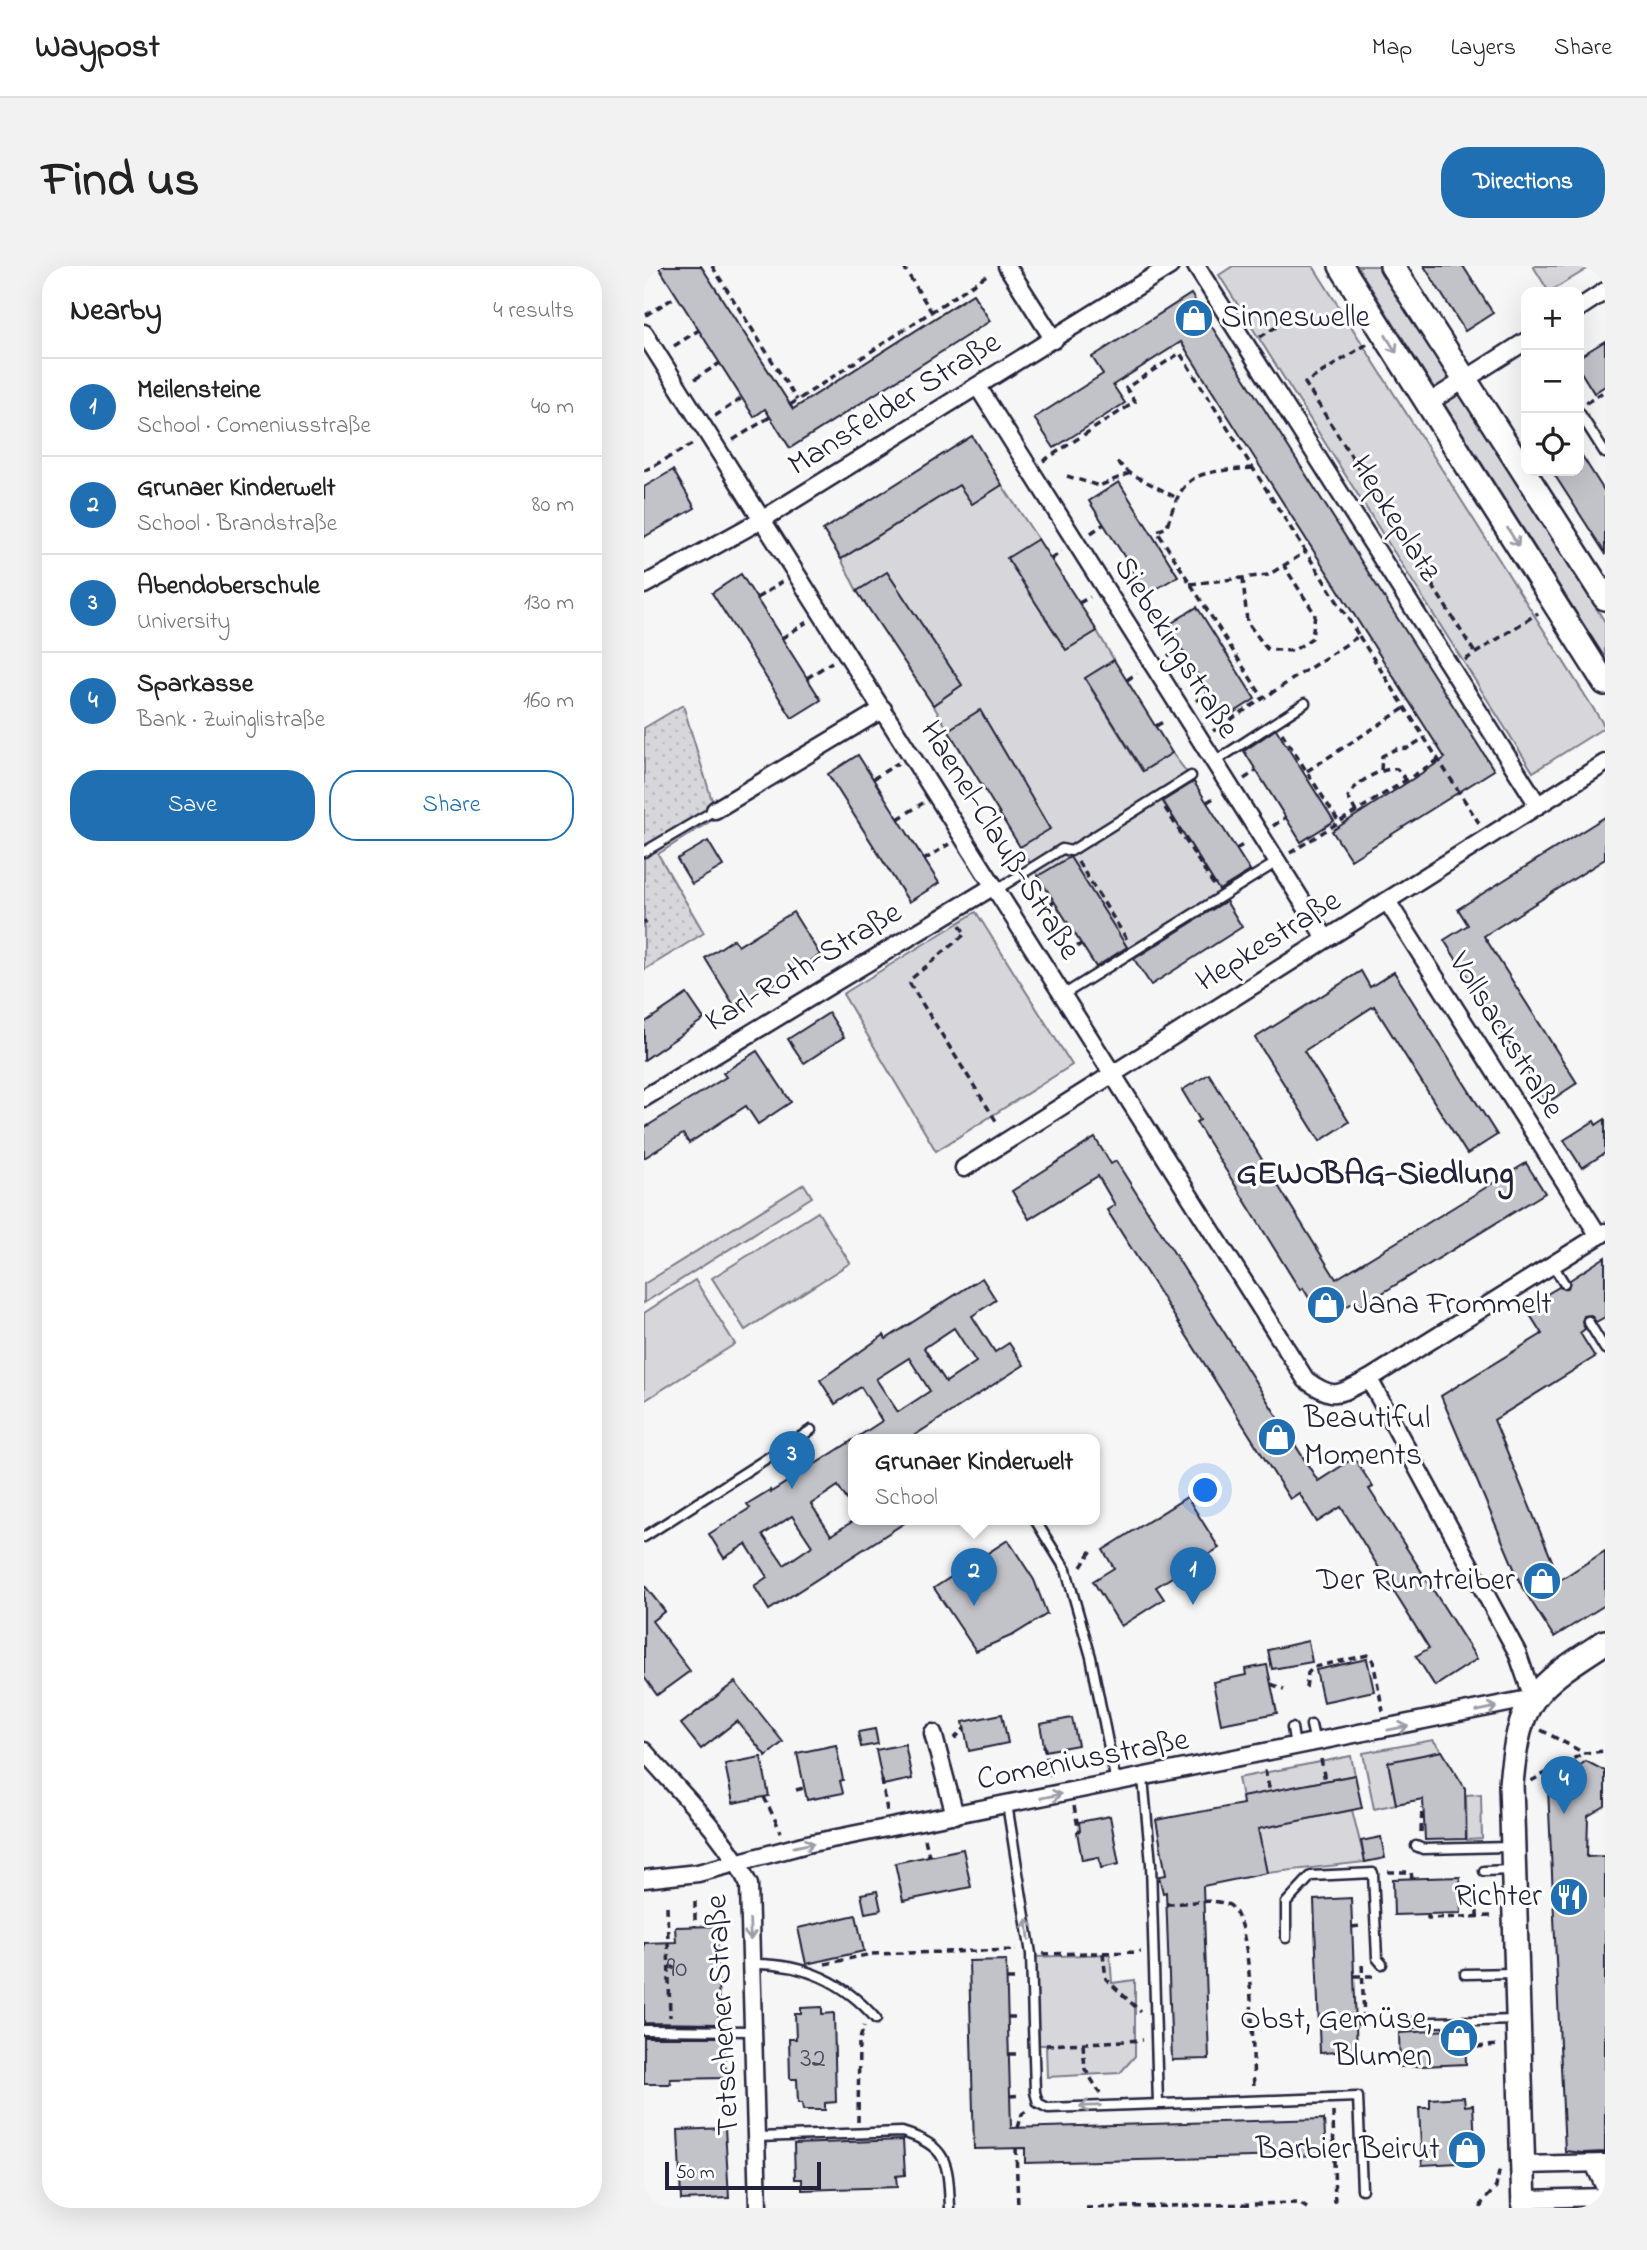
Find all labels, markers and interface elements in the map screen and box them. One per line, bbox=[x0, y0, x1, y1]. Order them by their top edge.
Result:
text: Waypost bbox=[35, 24, 160, 72]
text: Map bbox=[1372, 31, 1412, 66]
text: Layers bbox=[1450, 31, 1516, 66]
text: Share bbox=[1554, 31, 1612, 66]
text: Find us bbox=[42, 146, 199, 218]
button: Directions bbox=[1441, 147, 1605, 218]
map controls bbox=[1521, 287, 1584, 476]
button: + bbox=[1521, 287, 1584, 350]
text: Nearby bbox=[70, 290, 162, 334]
text: 4 results bbox=[493, 295, 574, 328]
place label: Sinneswelle bbox=[1221, 295, 1371, 342]
shop icon: Sinneswelle bbox=[1173, 297, 1215, 339]
street label: Mansfelder Straße bbox=[779, 320, 1011, 489]
one-way arrow bbox=[1384, 334, 1398, 354]
button: − bbox=[1521, 350, 1584, 413]
text: Meilensteine bbox=[137, 372, 261, 410]
text: 1 bbox=[89, 391, 97, 424]
text: 40 m bbox=[531, 391, 574, 424]
text: School · Comeniusstraße bbox=[137, 410, 371, 443]
button: locate bbox=[1521, 413, 1584, 476]
street label: Hepkeplatz bbox=[1337, 447, 1452, 592]
text: Grunaer Kinderwelt bbox=[137, 470, 335, 508]
text: 2 bbox=[87, 489, 99, 522]
text: 80 m bbox=[532, 489, 574, 522]
text: School · Brandstraße bbox=[137, 508, 337, 541]
one-way arrow bbox=[1506, 526, 1520, 546]
street label: Siebekingstraße bbox=[1100, 548, 1250, 749]
text: Abendoberschule bbox=[137, 568, 320, 606]
text: 3 bbox=[88, 587, 98, 620]
text: 130 m bbox=[524, 587, 574, 620]
text: University bbox=[137, 606, 230, 639]
text: Sparkasse bbox=[137, 666, 253, 704]
text: 4 bbox=[88, 685, 98, 718]
text: 160 m bbox=[523, 685, 574, 718]
text: Bank · Zwinglistraße bbox=[137, 704, 325, 737]
street label: Haenel-Clauß-Straße bbox=[906, 712, 1092, 970]
button: Save bbox=[70, 770, 315, 841]
button: Share bbox=[329, 770, 574, 841]
street label: Hepkestraße bbox=[1187, 879, 1351, 1005]
street label: Karl-Roth-Straße bbox=[697, 890, 912, 1045]
street label: Vollsackstraße bbox=[1435, 943, 1575, 1129]
district label: GEWOBAG-Siedlung bbox=[1236, 1151, 1514, 1200]
place label: Jana Frommelt bbox=[1353, 1282, 1552, 1329]
shop icon: Jana Frommelt bbox=[1305, 1284, 1347, 1326]
place label: Beautiful Moments bbox=[1303, 1396, 1430, 1480]
shop icon: Beautiful Moments bbox=[1256, 1416, 1298, 1458]
pin: 3 bbox=[769, 1431, 815, 1489]
popup bbox=[848, 1434, 1100, 1525]
text: Grunaer Kinderwelt bbox=[875, 1444, 1073, 1482]
your location bbox=[1188, 1473, 1222, 1507]
text: School bbox=[875, 1482, 938, 1515]
pin: 1 bbox=[1170, 1547, 1216, 1605]
pin: 2 bbox=[951, 1548, 997, 1606]
place label: Der Rumtreiber bbox=[1316, 1558, 1515, 1605]
shop icon: Der Rumtreiber bbox=[1521, 1560, 1563, 1602]
one-way arrow bbox=[1475, 1702, 1498, 1715]
street label: Comeniusstraße bbox=[973, 1717, 1194, 1805]
one-way arrow bbox=[1386, 1720, 1409, 1734]
pin: 4 bbox=[1541, 1756, 1587, 1814]
one-way arrow bbox=[1039, 1789, 1062, 1802]
one-way arrow bbox=[792, 1837, 815, 1851]
place label: Richter bbox=[1454, 1874, 1542, 1921]
restaurant icon: Richter bbox=[1548, 1876, 1590, 1918]
street label: Tetschener Straße bbox=[694, 1893, 754, 2137]
one-way arrow bbox=[744, 1918, 757, 1941]
one-way arrow bbox=[1022, 1918, 1035, 1941]
house number: 90 bbox=[667, 1949, 687, 1990]
place label: Obst, Gemüse, Blumen bbox=[1240, 1997, 1432, 2081]
shop icon: Obst, Gemüse, Blumen bbox=[1438, 2017, 1480, 2059]
house number: 32 bbox=[800, 2039, 826, 2080]
one-way arrow bbox=[1078, 2100, 1101, 2113]
place label: Barbier Beirut bbox=[1255, 2127, 1440, 2174]
shop icon: Barbier Beirut bbox=[1446, 2129, 1488, 2171]
scale bar bbox=[665, 2159, 821, 2191]
text: 50 m bbox=[676, 2160, 715, 2187]

